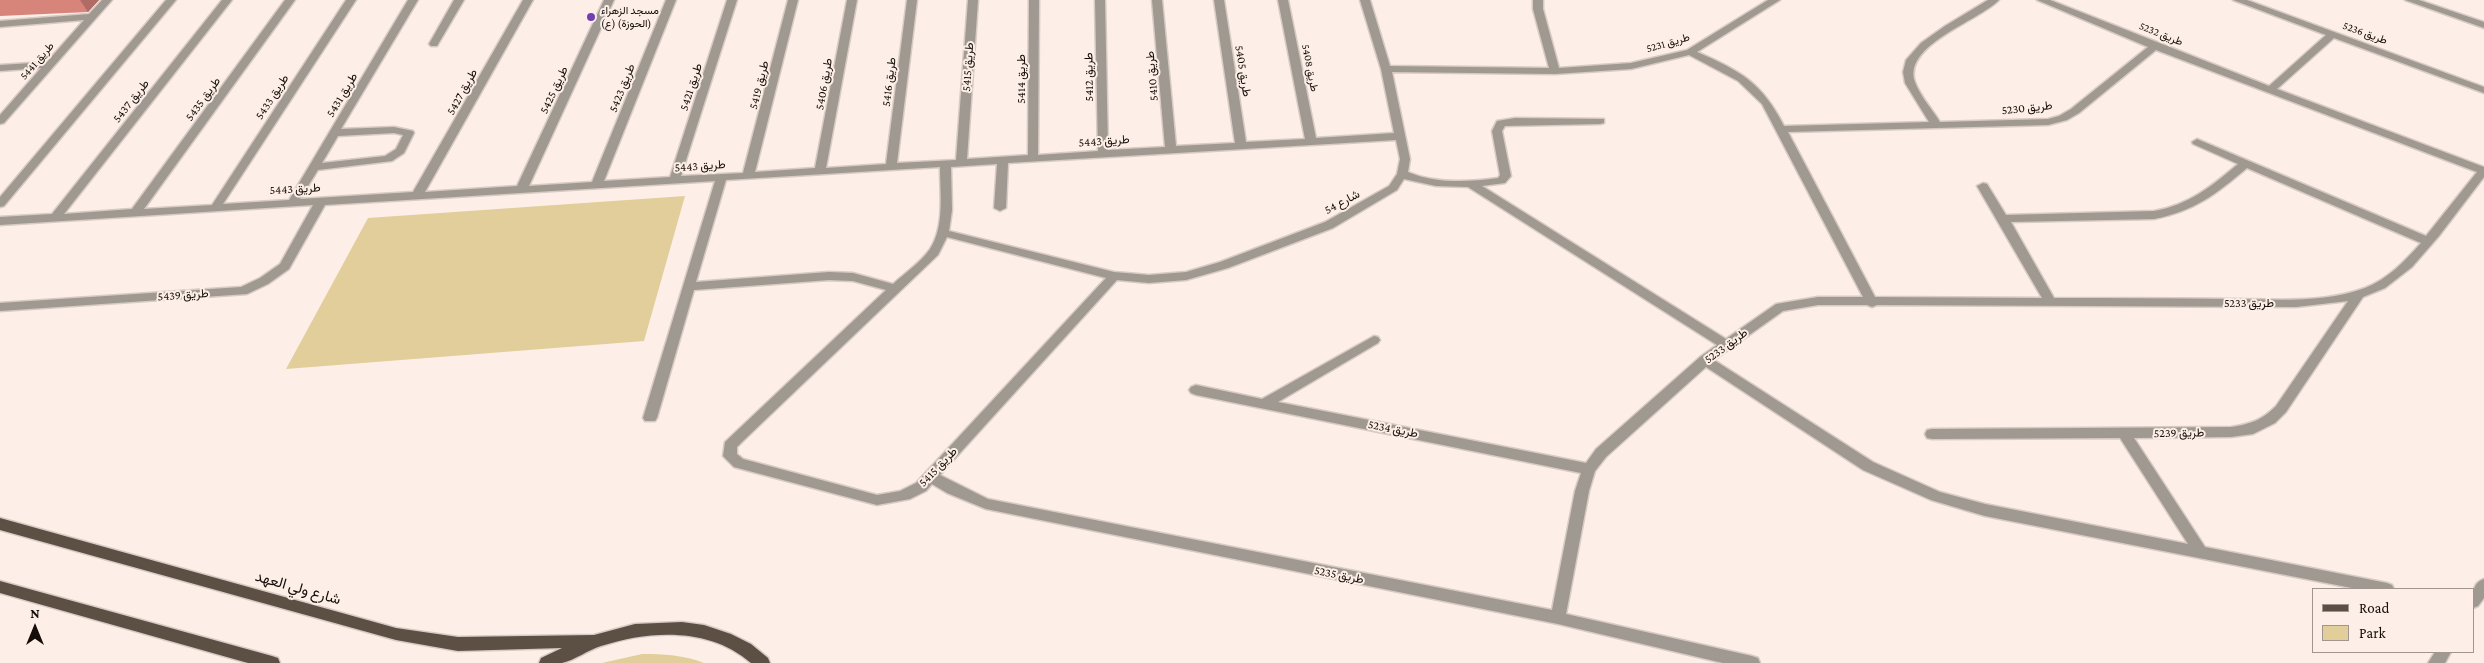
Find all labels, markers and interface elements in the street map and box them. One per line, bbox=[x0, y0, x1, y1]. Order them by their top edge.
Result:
place label: مسجد الزهراء (ع) (الحوزة) bbox=[601, 4, 659, 30]
marker: مسجد الزهراء (ع) (الحوزة) bbox=[585, 11, 597, 23]
street label: طريق 5232 bbox=[2137, 19, 2185, 49]
street label: طريق 5236 bbox=[2341, 19, 2389, 47]
street label: طريق 5231 bbox=[1645, 31, 1691, 55]
street label: طريق 5441 bbox=[17, 40, 57, 82]
street label: طريق 5415 bbox=[959, 42, 977, 92]
street label: طريق 5408 bbox=[1299, 43, 1321, 93]
street label: طريق 5405 bbox=[1232, 44, 1254, 98]
street label: طريق 5410 bbox=[1143, 50, 1161, 102]
street label: طريق 5412 bbox=[1081, 52, 1097, 102]
street label: طريق 5414 bbox=[1014, 54, 1028, 104]
street label: طريق 5406 bbox=[812, 57, 836, 111]
street label: طريق 5416 bbox=[879, 57, 899, 107]
street label: طريق 5419 bbox=[746, 59, 772, 111]
street label: طريق 5421 bbox=[677, 61, 705, 113]
street label: طريق 5423 bbox=[606, 62, 638, 114]
street label: طريق 5425 bbox=[537, 64, 571, 116]
street label: طريق 5427 bbox=[443, 66, 481, 118]
street label: طريق 5431 bbox=[323, 70, 361, 120]
street label: طريق 5433 bbox=[252, 72, 292, 122]
street label: طريق 5435 bbox=[182, 74, 224, 124]
street label: طريق 5437 bbox=[110, 77, 152, 125]
street label: طريق 5230 bbox=[2001, 98, 2053, 118]
street label: طريق 5443 bbox=[1078, 132, 1130, 150]
street label: طريق 5443 bbox=[674, 157, 726, 175]
street label: طريق 5443 bbox=[269, 180, 321, 198]
street label: شارع 54 bbox=[1322, 187, 1362, 217]
street label: طريق 5439 bbox=[157, 286, 209, 304]
street label: طريق 5233 bbox=[2224, 296, 2274, 310]
street label: طريق 5233 bbox=[1701, 325, 1751, 367]
street label: طريق 5234 bbox=[1367, 417, 1419, 441]
street label: طريق 5239 bbox=[2154, 425, 2204, 441]
street label: طريق 5415 bbox=[916, 444, 960, 490]
street label: طريق 5235 bbox=[1313, 563, 1365, 587]
street label: شارع ولي العهد bbox=[253, 567, 343, 609]
legend bbox=[2312, 588, 2474, 653]
text: Road bbox=[2359, 600, 2389, 616]
north arrow bbox=[10, 603, 60, 653]
text: N bbox=[30, 605, 40, 621]
text: Park bbox=[2359, 625, 2386, 641]

